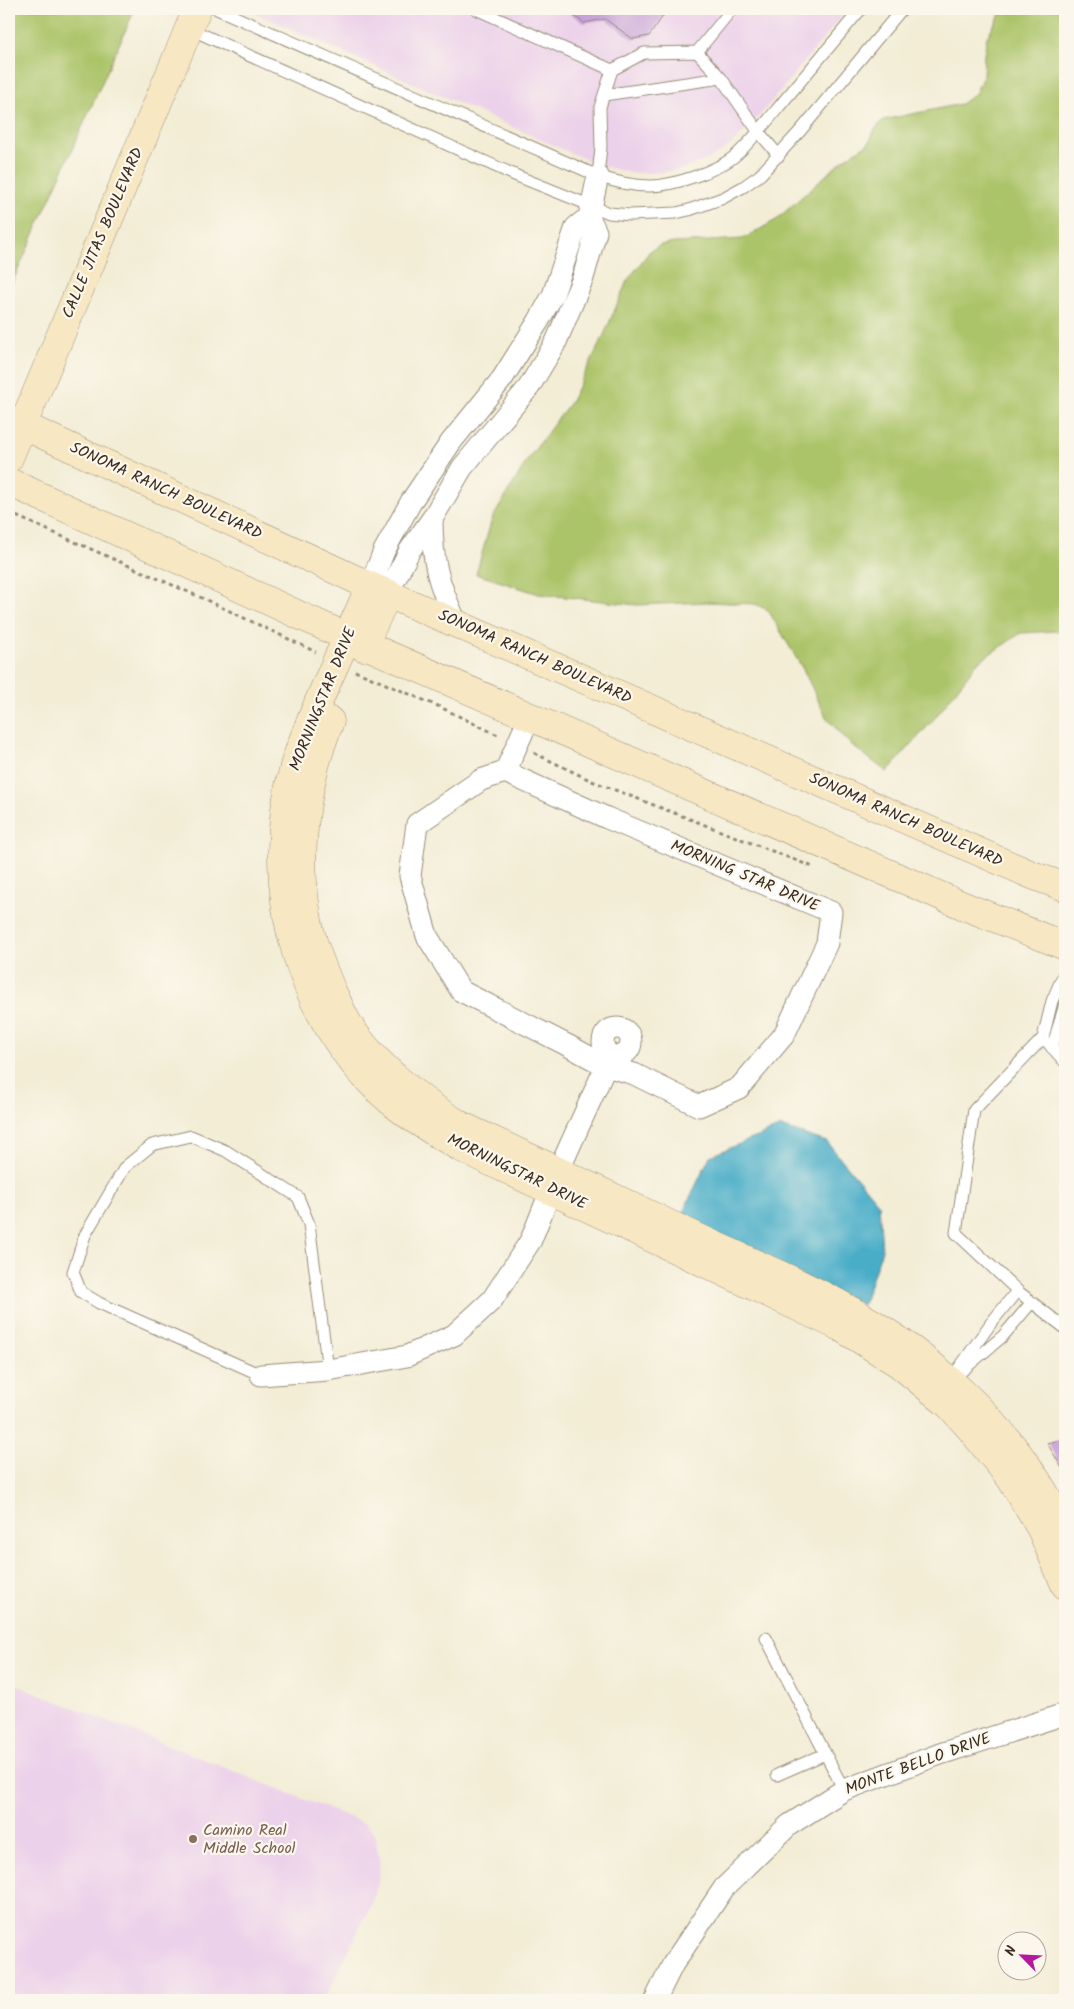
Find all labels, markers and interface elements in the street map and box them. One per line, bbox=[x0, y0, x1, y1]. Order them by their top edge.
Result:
street label: CALLE JITAS BOULEVARD bbox=[56, 144, 150, 322]
street label: SONOMA RANCH BOULEVARD bbox=[66, 435, 266, 547]
street label: SONOMA RANCH BOULEVARD bbox=[434, 603, 636, 711]
street label: MORNINGSTAR DRIVE bbox=[283, 623, 364, 775]
street label: SONOMA RANCH BOULEVARD bbox=[805, 766, 1007, 874]
street label: MORNING STAR DRIVE bbox=[667, 833, 824, 919]
street label: MORNINGSTAR DRIVE bbox=[443, 1127, 592, 1217]
street label: MONTE BELLO DRIVE bbox=[842, 1726, 995, 1802]
place label: Camino Real Middle School bbox=[203, 1818, 296, 1861]
marker: Camino Real Middle School bbox=[187, 1833, 199, 1845]
north arrow bbox=[996, 1932, 1046, 1982]
text: N bbox=[999, 1942, 1023, 1960]

